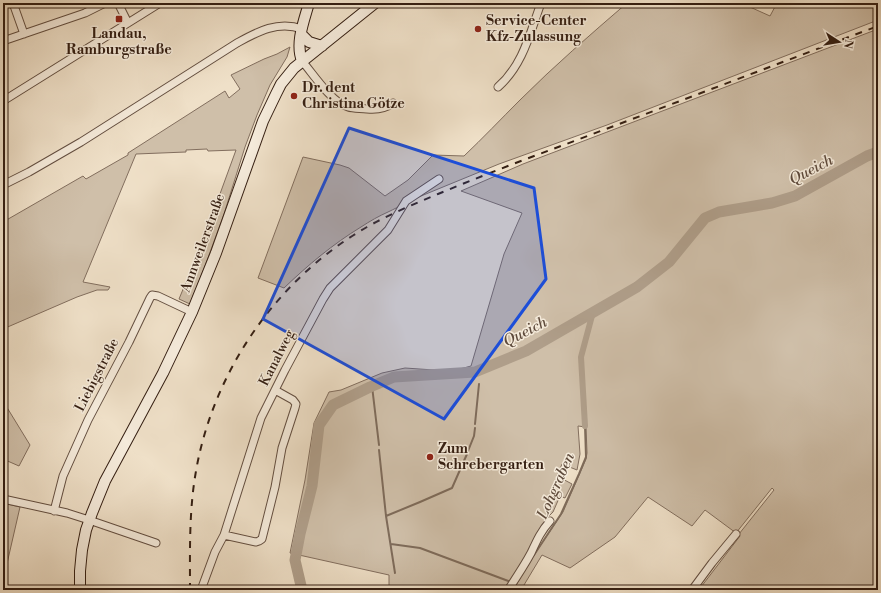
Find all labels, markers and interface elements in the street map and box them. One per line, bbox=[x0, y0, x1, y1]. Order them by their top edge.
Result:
place label: Service-Center Kfz-Zulassung bbox=[486, 12, 587, 46]
marker: Landau, Ramburgstraße bbox=[114, 14, 124, 24]
north arrow bbox=[819, 22, 859, 62]
marker: Service-Center Kfz-Zulassung bbox=[473, 24, 483, 34]
place label: Landau, Ramburgstraße bbox=[66, 25, 172, 59]
text: N bbox=[840, 38, 856, 50]
place label: Dr. dent Christina Götze bbox=[302, 79, 405, 113]
marker: Dr. dent Christina Götze bbox=[289, 91, 299, 101]
water label: Queich bbox=[786, 151, 837, 189]
street label: Annweilerstraße bbox=[176, 191, 229, 296]
water label: Queich bbox=[500, 313, 551, 351]
street label: Kanalweg bbox=[255, 326, 299, 389]
street label: Liebigstraße bbox=[71, 335, 123, 415]
place label: Zum Schrebergarten bbox=[438, 440, 544, 474]
water label: Lohgraben bbox=[533, 449, 579, 523]
marker: Zum Schrebergarten bbox=[425, 452, 435, 462]

